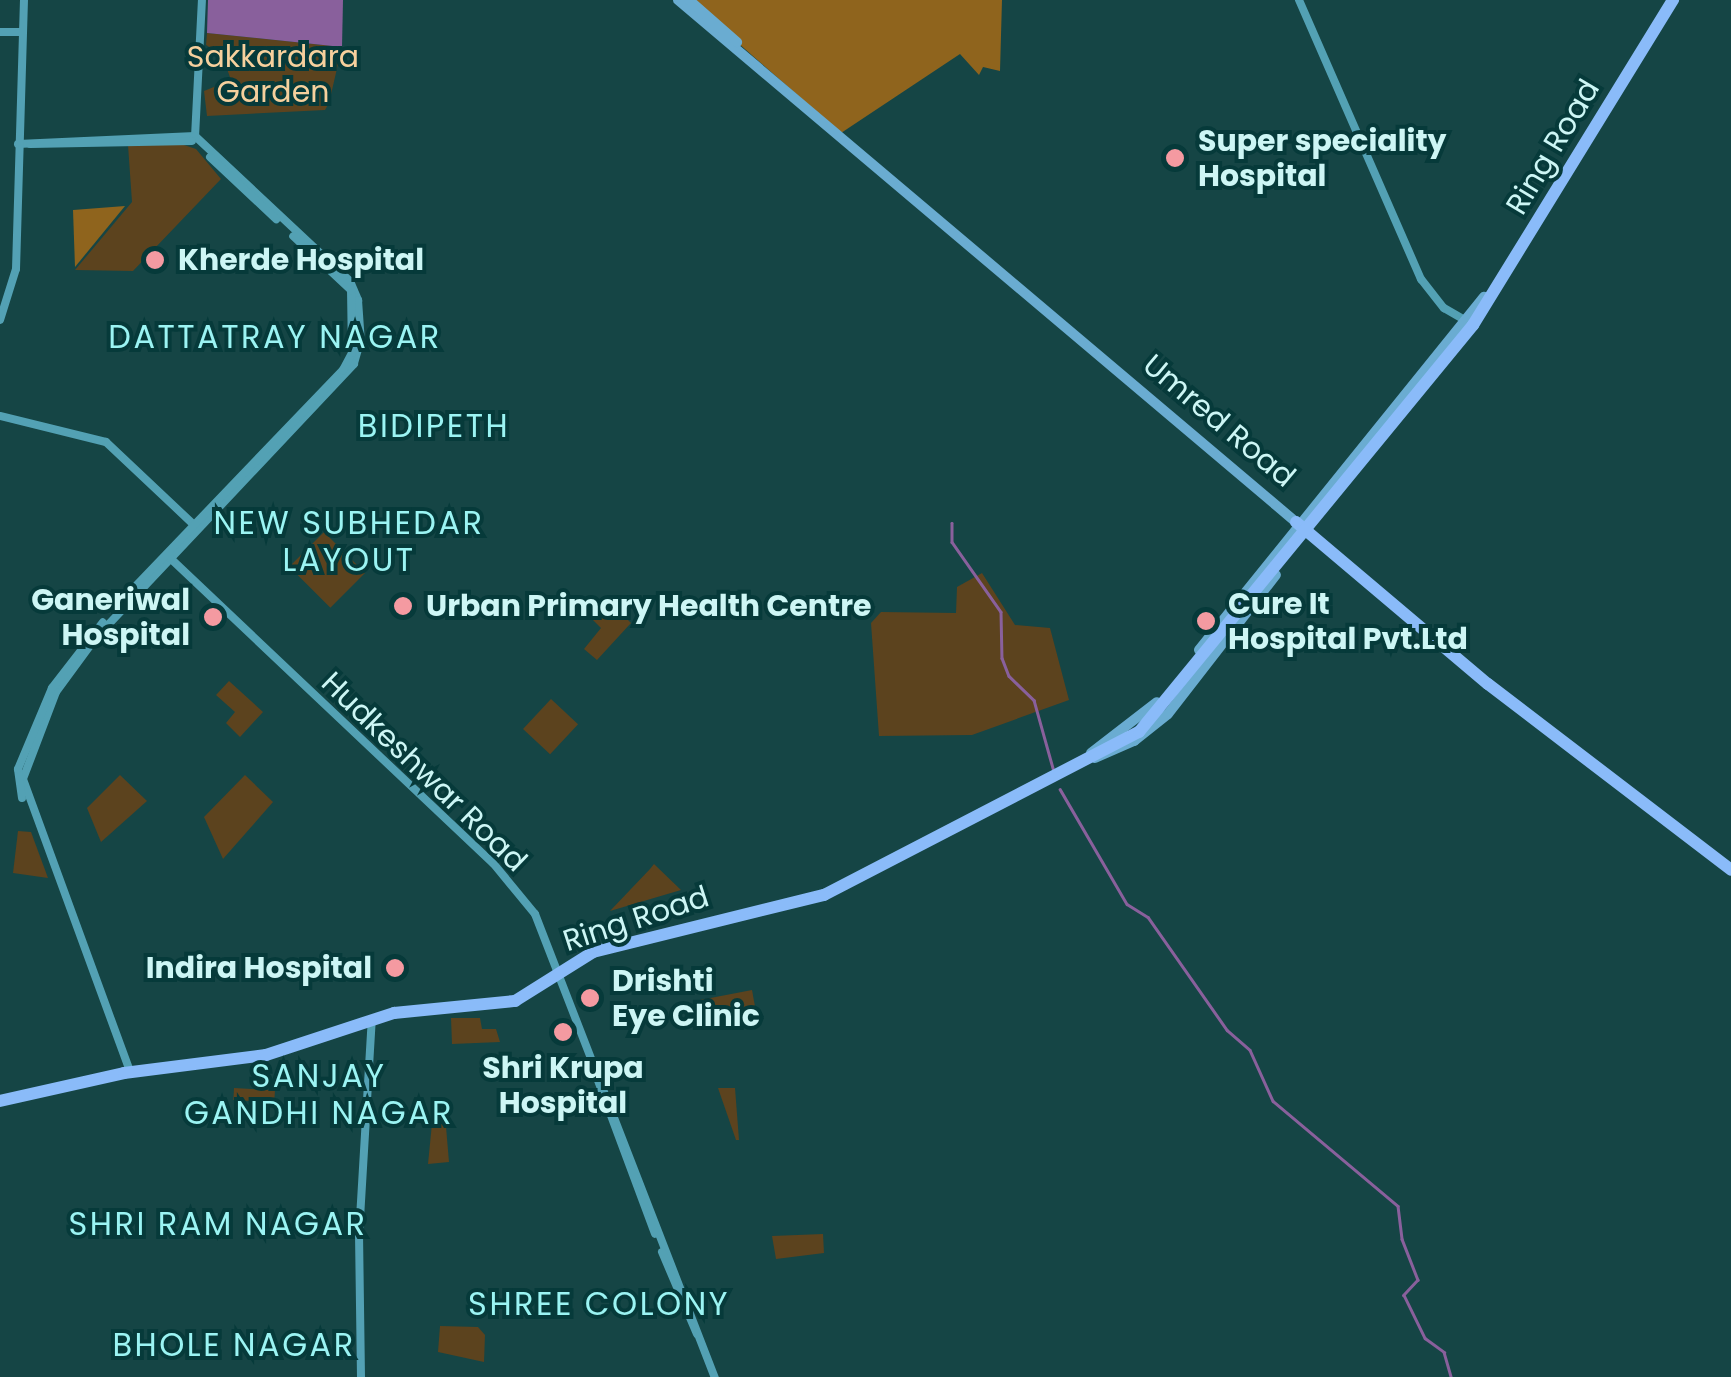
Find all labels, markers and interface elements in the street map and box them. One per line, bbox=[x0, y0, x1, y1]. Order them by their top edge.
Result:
park label: Sakkardara Garden bbox=[187, 39, 359, 110]
street label: Ring Road bbox=[1499, 73, 1607, 221]
place label: Super speciality Hospital bbox=[1198, 123, 1447, 194]
marker: Super speciality Hospital bbox=[1162, 145, 1188, 171]
place label: Kherde Hospital bbox=[178, 242, 424, 278]
marker: Kherde Hospital bbox=[142, 247, 168, 273]
district label: DATTATRAY NAGAR bbox=[108, 318, 442, 356]
street label: Umred Road bbox=[1136, 347, 1302, 495]
district label: BIDIPETH bbox=[358, 407, 510, 445]
district label: NEW SUBHEDAR LAYOUT bbox=[214, 505, 484, 580]
place label: Ganeriwal Hospital bbox=[31, 582, 190, 652]
place label: Cure It Hospital Pvt.Ltd bbox=[1228, 586, 1468, 656]
place label: Urban Primary Health Centre bbox=[426, 588, 871, 624]
marker: Urban Primary Health Centre bbox=[390, 593, 416, 619]
marker: Ganeriwal Hospital bbox=[200, 604, 226, 630]
marker: Cure It Hospital Pvt.Ltd bbox=[1193, 608, 1219, 634]
street label: Hudkeshwar Road bbox=[314, 665, 534, 879]
street label: Ring Road bbox=[559, 879, 713, 959]
place label: Indira Hospital bbox=[146, 950, 372, 986]
marker: Indira Hospital bbox=[382, 955, 408, 981]
place label: Drishti Eye Clinic bbox=[612, 963, 760, 1034]
marker: Drishti Eye Clinic bbox=[577, 985, 603, 1011]
marker: Shri Krupa Hospital bbox=[550, 1019, 576, 1045]
place label: Shri Krupa Hospital bbox=[482, 1050, 644, 1120]
district label: SANJAY GANDHI NAGAR bbox=[184, 1058, 454, 1133]
district label: SHRI RAM NAGAR bbox=[69, 1205, 367, 1243]
district label: SHREE COLONY bbox=[468, 1285, 730, 1323]
district label: BHOLE NAGAR bbox=[112, 1326, 356, 1364]

